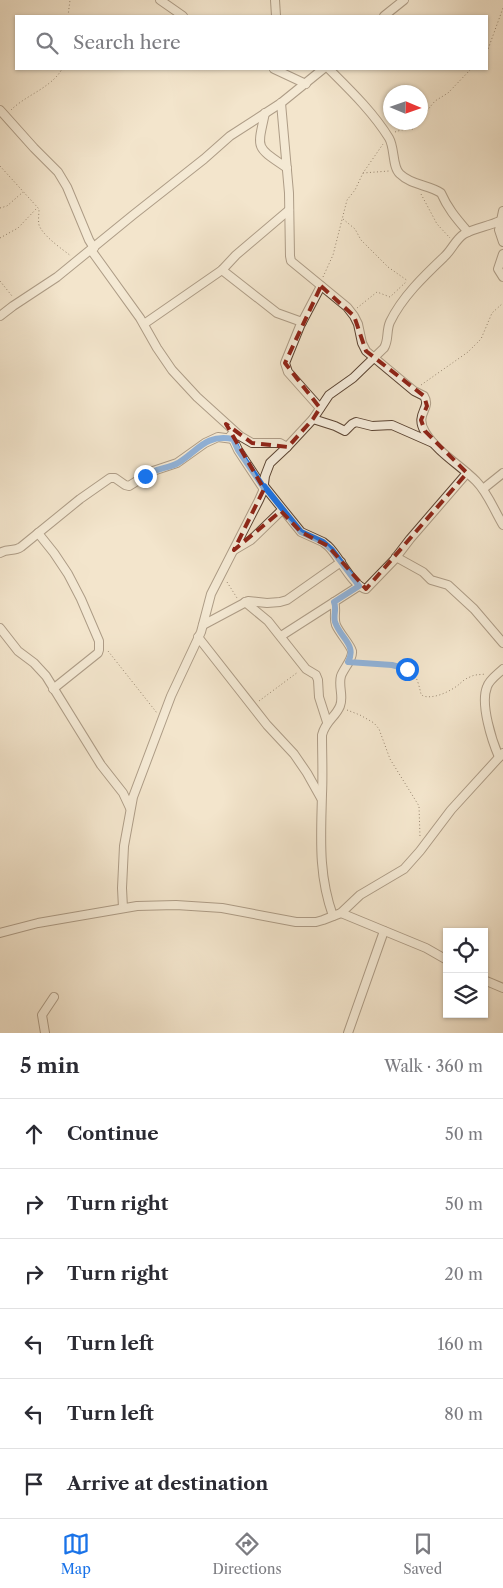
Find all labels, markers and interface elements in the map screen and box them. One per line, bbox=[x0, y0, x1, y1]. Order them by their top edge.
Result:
search box bbox=[15, 15, 488, 70]
icon: search bbox=[33, 29, 61, 57]
text: Search here bbox=[73, 31, 181, 54]
north arrow bbox=[383, 85, 428, 130]
route end bbox=[134, 465, 157, 488]
route start bbox=[396, 658, 419, 681]
map controls bbox=[443, 928, 488, 1018]
button: locate bbox=[443, 928, 488, 973]
button: layers bbox=[443, 973, 488, 1018]
text: 5 min bbox=[20, 1053, 80, 1078]
text: Walk · 360 m bbox=[384, 1056, 483, 1076]
icon: ahead bbox=[20, 1120, 48, 1148]
text: Continue bbox=[67, 1122, 159, 1145]
text: 50 m bbox=[445, 1124, 483, 1144]
icon: right bbox=[20, 1190, 48, 1218]
text: Turn right bbox=[67, 1192, 168, 1215]
text: 50 m bbox=[445, 1194, 483, 1214]
icon: right bbox=[20, 1260, 48, 1288]
text: Turn right bbox=[67, 1262, 168, 1285]
text: 20 m bbox=[444, 1264, 483, 1284]
icon: left bbox=[20, 1330, 48, 1358]
text: Turn left bbox=[67, 1332, 154, 1355]
text: 160 m bbox=[438, 1334, 483, 1354]
icon: left bbox=[20, 1400, 48, 1428]
text: Turn left bbox=[67, 1402, 154, 1425]
text: 80 m bbox=[444, 1404, 483, 1424]
icon: arrive bbox=[20, 1470, 48, 1498]
text: Arrive at destination bbox=[67, 1472, 268, 1495]
tab: Map bbox=[61, 1530, 91, 1578]
tab: Directions bbox=[212, 1530, 282, 1578]
tab: Saved bbox=[403, 1530, 442, 1578]

